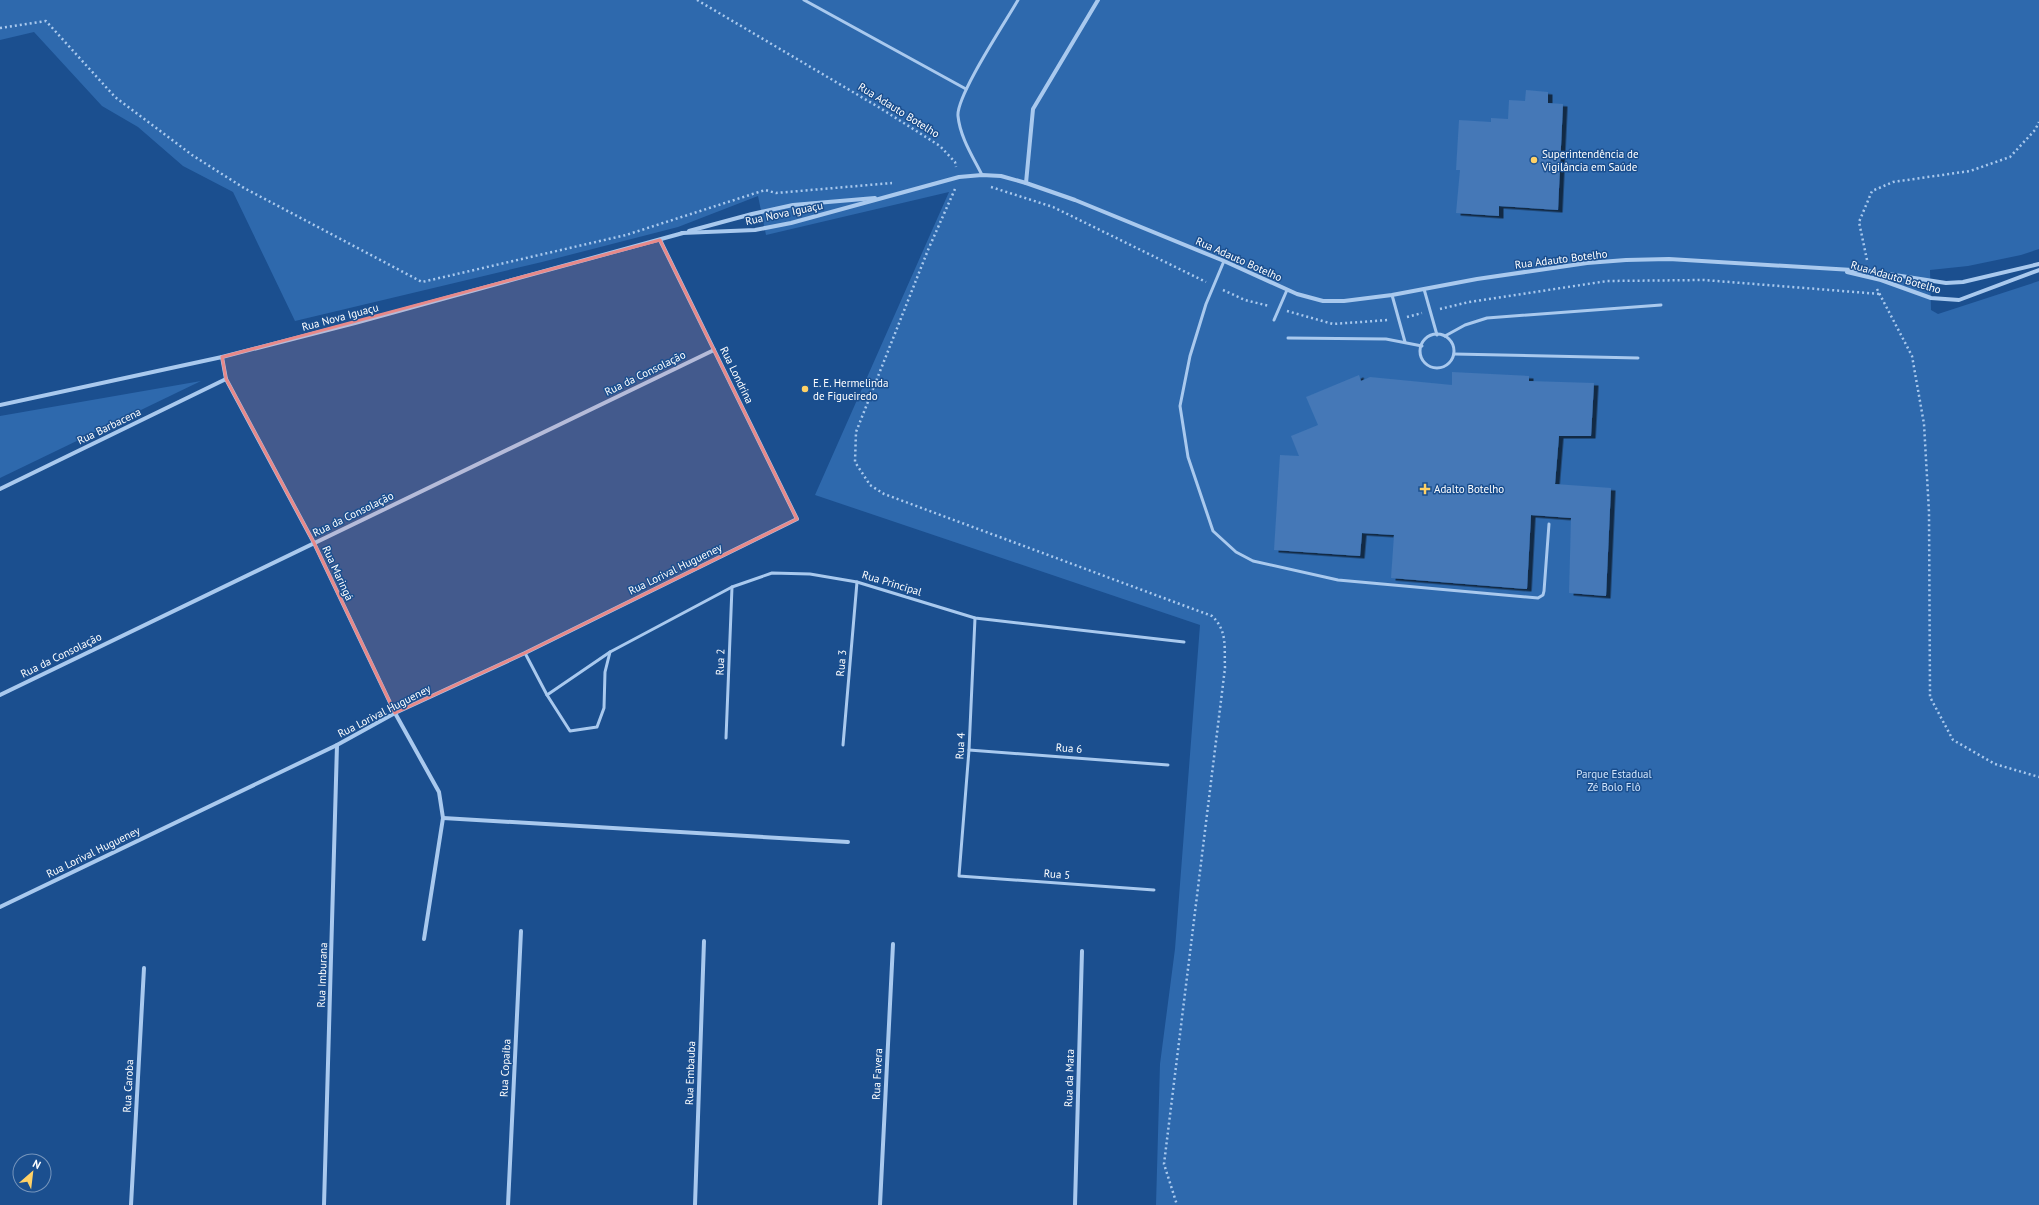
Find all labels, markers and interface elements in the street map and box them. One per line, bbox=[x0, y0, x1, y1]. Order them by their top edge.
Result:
street label: Rua Adauto Botelho bbox=[856, 79, 942, 141]
place label: Superintendência de Vigilância em Saúde bbox=[1541, 147, 1639, 174]
marker: Superintendência de Vigilância em Saúde bbox=[1529, 155, 1539, 165]
street label: Rua Nova Iguaçu bbox=[744, 198, 824, 228]
street label: Rua Adauto Botelho bbox=[1194, 234, 1285, 284]
street label: Rua Adauto Botelho bbox=[1514, 246, 1608, 272]
street label: Rua Adauto Botelho bbox=[1849, 257, 1943, 297]
street label: Rua Nova Iguaçu bbox=[300, 300, 380, 334]
street label: Rua Londrina bbox=[717, 344, 757, 406]
street label: Rua da Consolação bbox=[602, 347, 688, 399]
place label: E. E. Hermelinda de Figueiredo bbox=[813, 376, 888, 403]
marker: E. E. Hermelinda de Figueiredo bbox=[800, 384, 810, 394]
street label: Rua Barbacena bbox=[75, 404, 143, 448]
place label: Adalto Botelho bbox=[1434, 482, 1504, 496]
marker: Adalto Botelho bbox=[1419, 483, 1431, 495]
street label: Rua da Consolação bbox=[310, 488, 396, 540]
street label: Rua Lorival Hugueney bbox=[626, 540, 725, 598]
street label: Rua Maringá bbox=[319, 543, 357, 603]
street label: Rua Principal bbox=[860, 567, 924, 599]
street label: Rua da Consolação bbox=[18, 629, 104, 681]
street label: Rua 2 bbox=[713, 648, 727, 676]
street label: Rua 3 bbox=[833, 649, 849, 677]
street label: Rua Lorival Hugueney bbox=[335, 681, 434, 741]
street label: Rua 4 bbox=[952, 732, 968, 760]
street label: Rua 6 bbox=[1055, 740, 1083, 756]
park label: Parque Estadual Zé Bolo Flô bbox=[1576, 767, 1653, 794]
street label: Rua Lorival Hugueney bbox=[44, 823, 143, 881]
street label: Rua 5 bbox=[1043, 866, 1071, 882]
street label: Rua Imburana bbox=[314, 942, 330, 1008]
street label: Rua Copaíba bbox=[496, 1039, 514, 1097]
street label: Rua Embauba bbox=[682, 1041, 698, 1105]
street label: Rua Favera bbox=[869, 1048, 885, 1100]
street label: Rua da Mata bbox=[1061, 1049, 1077, 1107]
street label: Rua Caroba bbox=[120, 1059, 136, 1113]
north arrow bbox=[12, 1153, 52, 1193]
text: N bbox=[30, 1156, 43, 1172]

